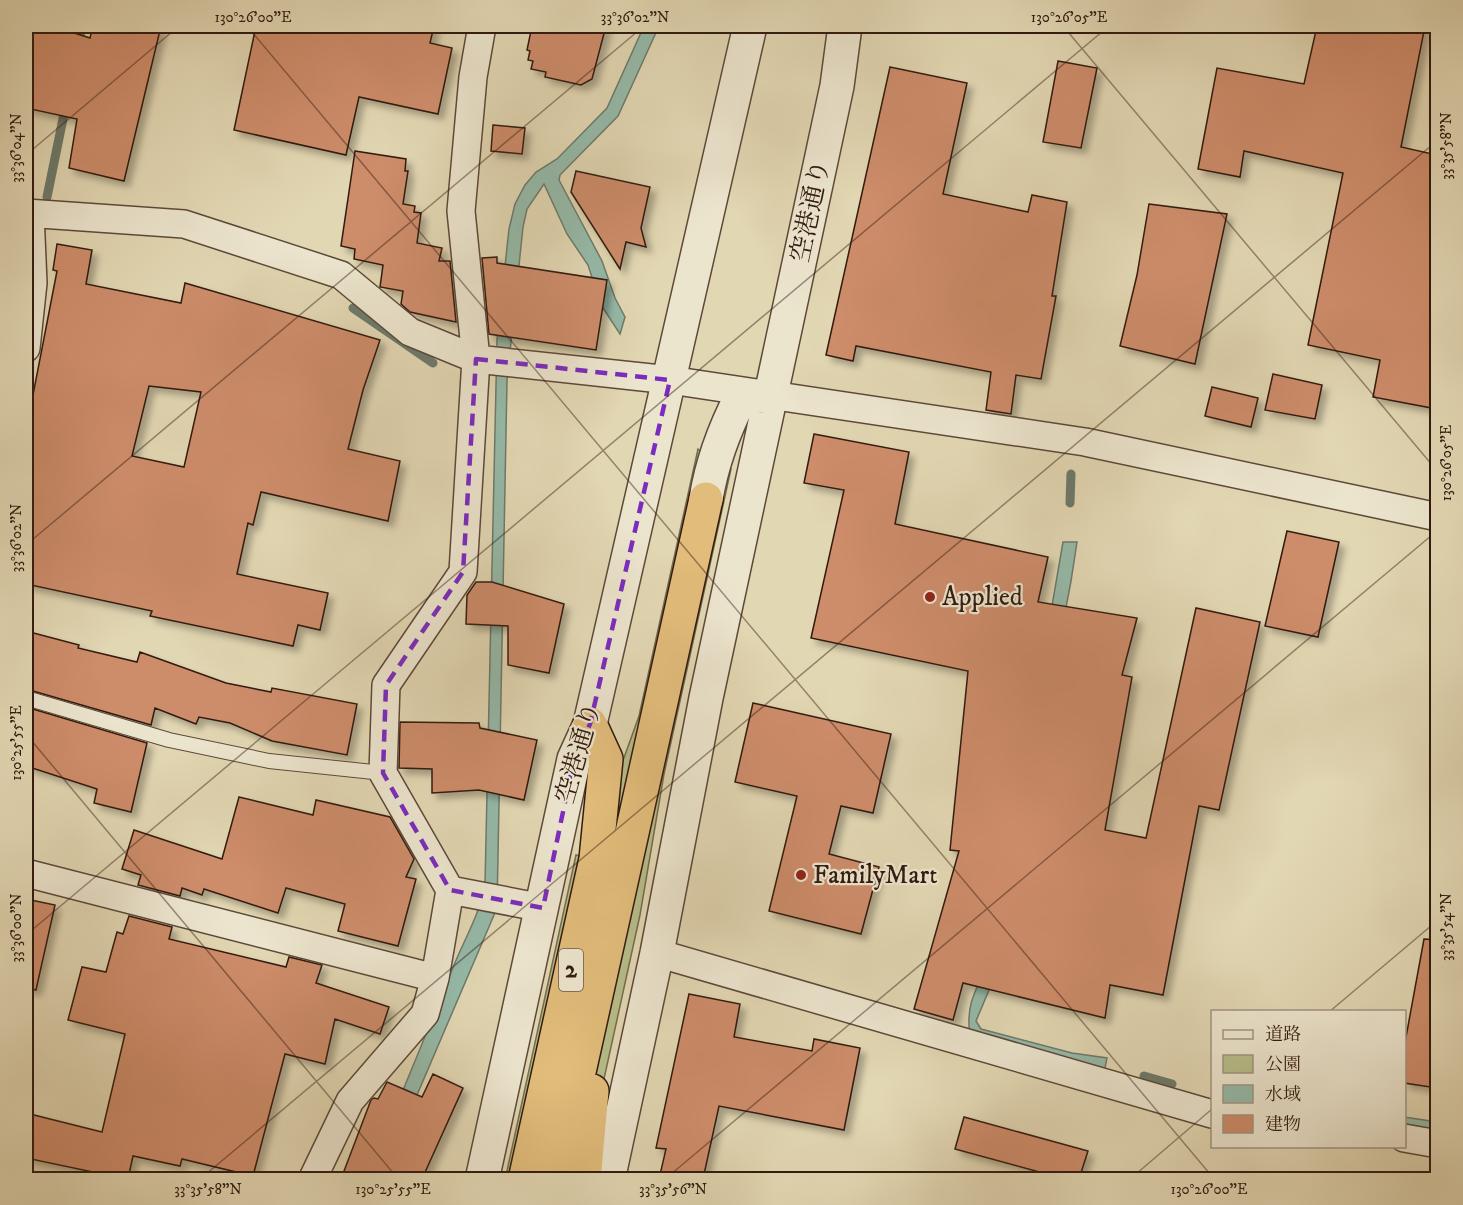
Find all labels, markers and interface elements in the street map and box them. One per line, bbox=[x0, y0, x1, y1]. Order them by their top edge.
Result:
text: 130°26'00"E bbox=[214, 8, 292, 27]
text: 33°36'02"N bbox=[601, 8, 669, 27]
text: 130°26'05"E bbox=[1031, 8, 1108, 27]
text: 33°35'58"N bbox=[1437, 112, 1456, 180]
text: 33°36'04"N bbox=[7, 113, 26, 183]
street label: 空港通り bbox=[784, 157, 838, 265]
text: 130°26'05"E bbox=[1437, 424, 1456, 501]
text: 33°36'02"N bbox=[7, 504, 26, 572]
place label: Applied bbox=[942, 581, 1023, 614]
marker: Applied bbox=[923, 590, 937, 604]
street label: 空港通り bbox=[549, 698, 609, 808]
text: 130°25'55"E bbox=[7, 705, 26, 781]
place label: FamilyMart bbox=[813, 859, 938, 892]
marker: FamilyMart bbox=[794, 868, 808, 882]
text: 33°36'00"N bbox=[7, 893, 26, 963]
text: 33°35'54"N bbox=[1437, 893, 1456, 961]
road number: 2 bbox=[559, 949, 583, 991]
legend bbox=[1211, 1010, 1406, 1148]
text: 道路 bbox=[1265, 1024, 1301, 1046]
text: 公園 bbox=[1265, 1054, 1301, 1076]
text: 水域 bbox=[1265, 1084, 1301, 1106]
text: 建物 bbox=[1265, 1114, 1301, 1136]
text: 33°35'58"N bbox=[174, 1180, 242, 1199]
text: 130°25'55"E bbox=[355, 1180, 431, 1199]
text: 33°35'56"N bbox=[639, 1180, 707, 1199]
text: 130°26'00"E bbox=[1170, 1180, 1248, 1199]

